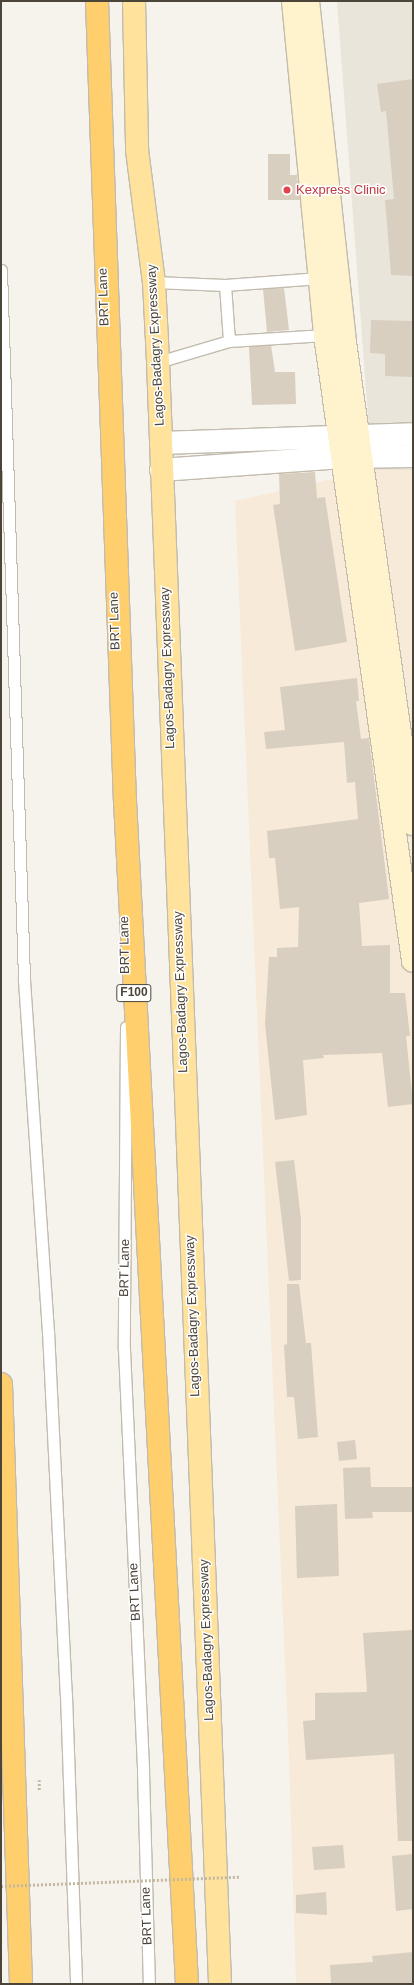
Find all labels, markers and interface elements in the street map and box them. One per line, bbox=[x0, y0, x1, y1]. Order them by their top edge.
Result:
place label: Kexpress Clinic bbox=[296, 182, 386, 198]
marker: Kexpress Clinic bbox=[281, 184, 293, 196]
street label: Lagos-Badagry Expressway bbox=[144, 264, 168, 426]
street label: BRT Lane bbox=[95, 268, 113, 326]
street label: Lagos-Badagry Expressway bbox=[157, 587, 179, 749]
street label: BRT Lane bbox=[106, 592, 124, 650]
street label: Lagos-Badagry Expressway bbox=[170, 911, 192, 1073]
street label: BRT Lane bbox=[117, 916, 133, 974]
road number: F100 bbox=[116, 983, 152, 1003]
street label: Lagos-Badagry Expressway bbox=[182, 1235, 204, 1397]
street label: BRT Lane bbox=[117, 1239, 133, 1297]
street label: Lagos-Badagry Expressway bbox=[196, 1559, 218, 1721]
street label: BRT Lane bbox=[126, 1562, 144, 1622]
street label: BRT Lane bbox=[138, 1887, 156, 1945]

